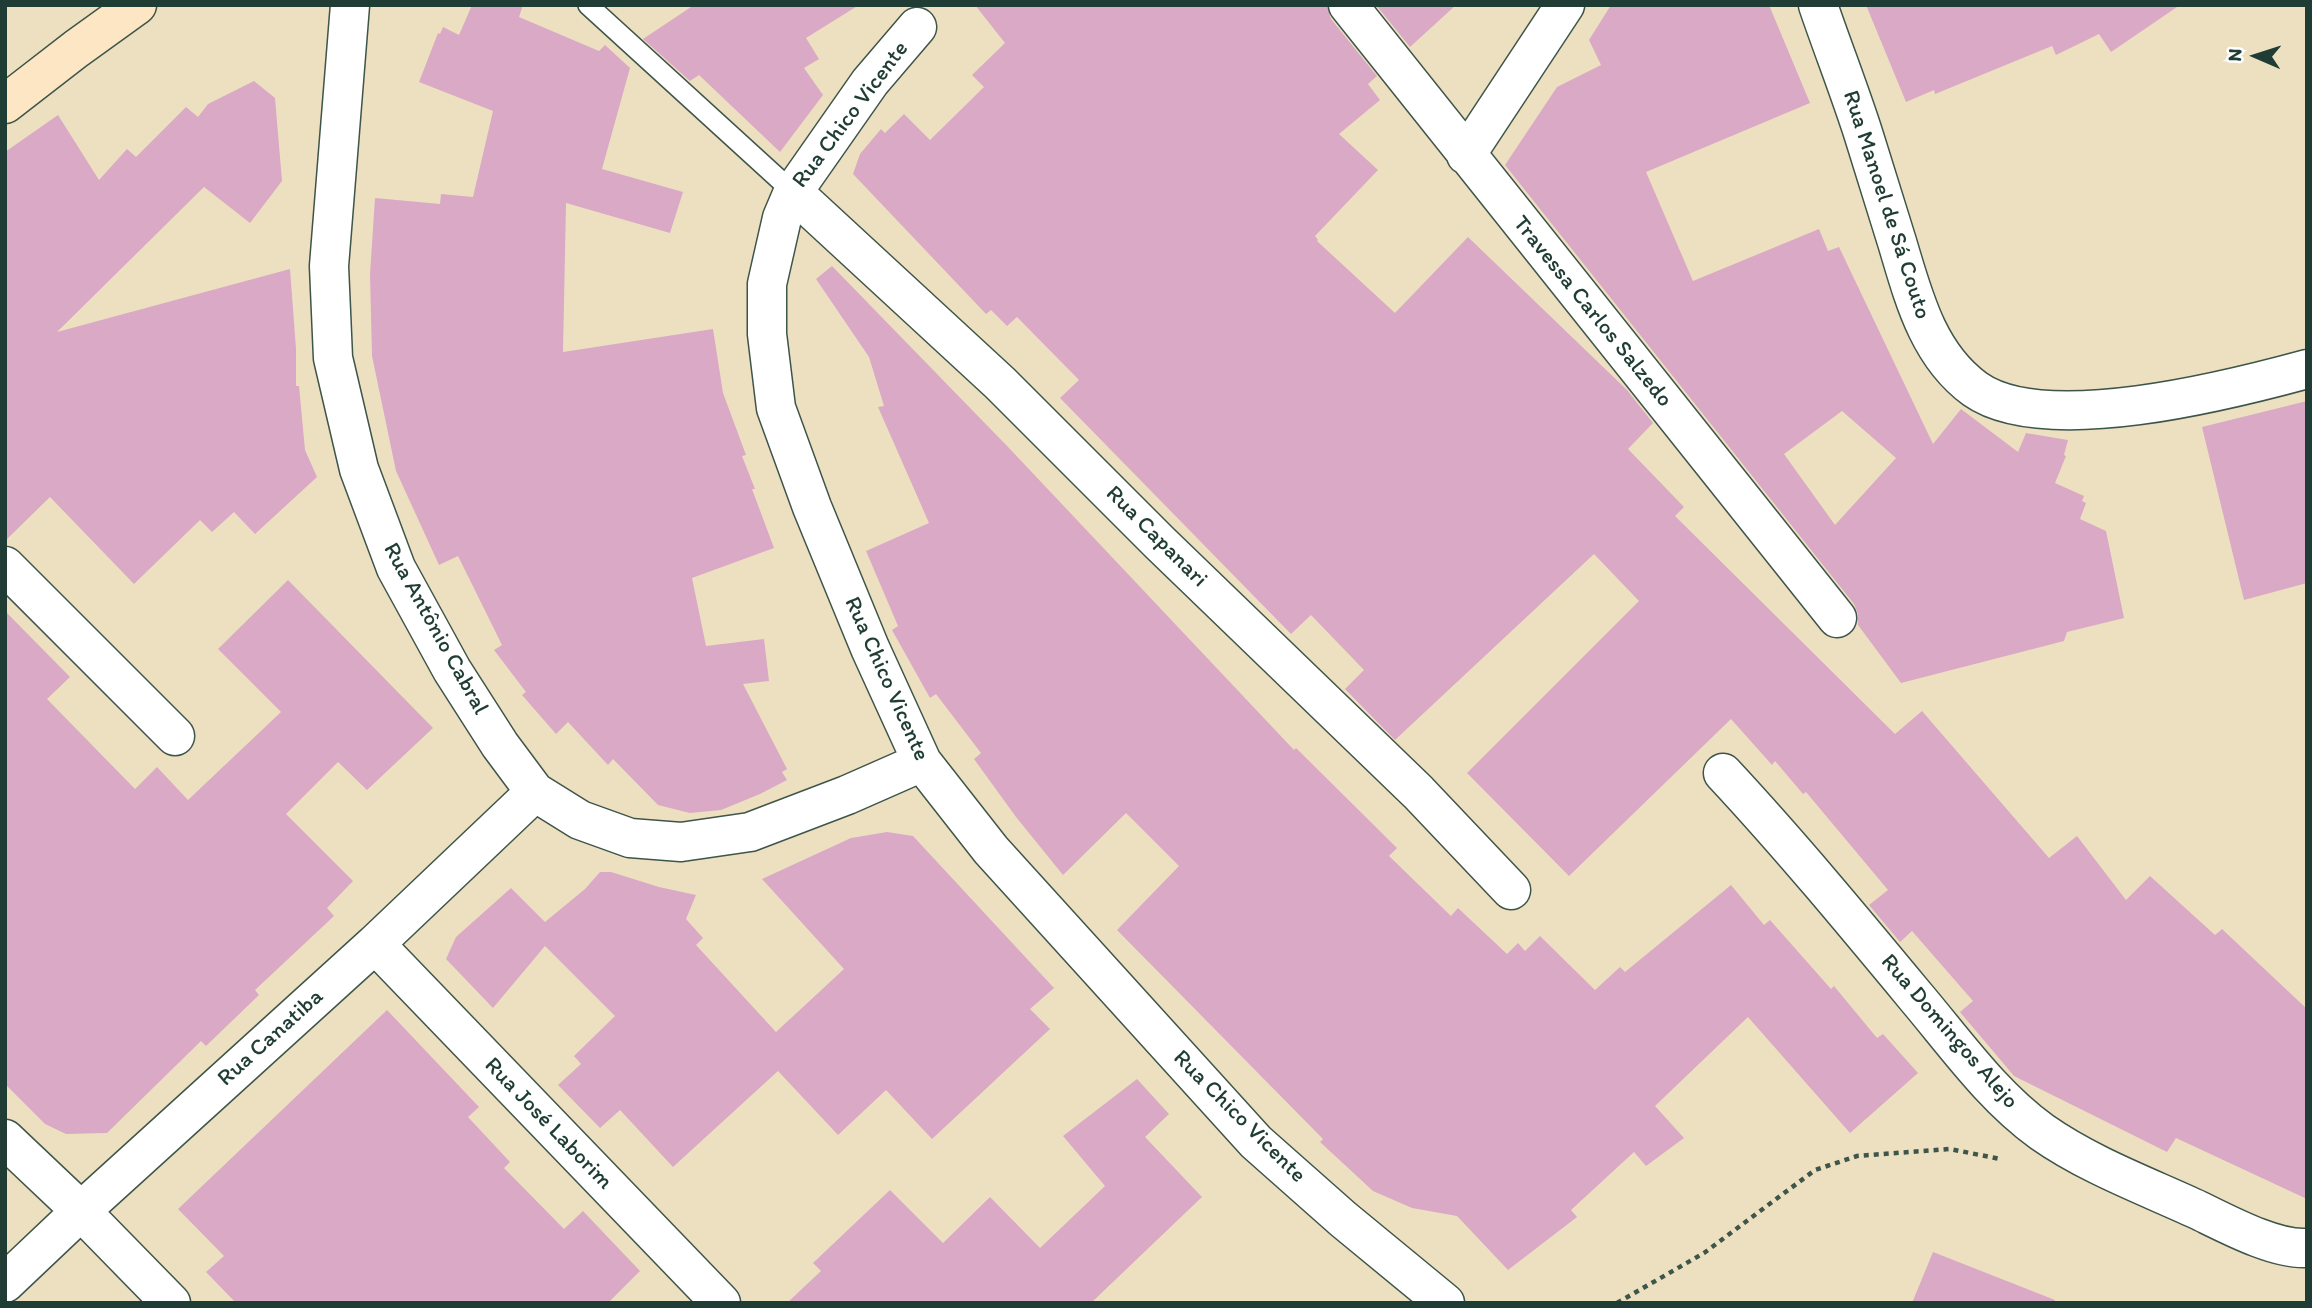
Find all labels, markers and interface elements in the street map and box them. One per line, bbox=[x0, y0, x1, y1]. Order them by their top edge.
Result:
north arrow bbox=[2221, 21, 2291, 91]
street label: Rua Chico Vicente bbox=[787, 36, 915, 194]
text: N bbox=[2223, 48, 2246, 62]
street label: Rua Manoel de Sá Couto bbox=[1836, 87, 1936, 323]
street label: Travessa Carlos Salzedo bbox=[1506, 211, 1678, 413]
street label: Rua Capanari bbox=[1099, 480, 1213, 594]
street label: Rua Antônio Cabral bbox=[376, 538, 494, 720]
street label: Rua Chico Vicente bbox=[837, 593, 935, 765]
street label: Rua Domingos Alejo bbox=[1874, 949, 2024, 1115]
street label: Rua Canatiba bbox=[212, 983, 330, 1093]
street label: Rua Chico Vicente bbox=[1167, 1045, 1311, 1189]
street label: Rua José Laborim bbox=[478, 1052, 618, 1196]

